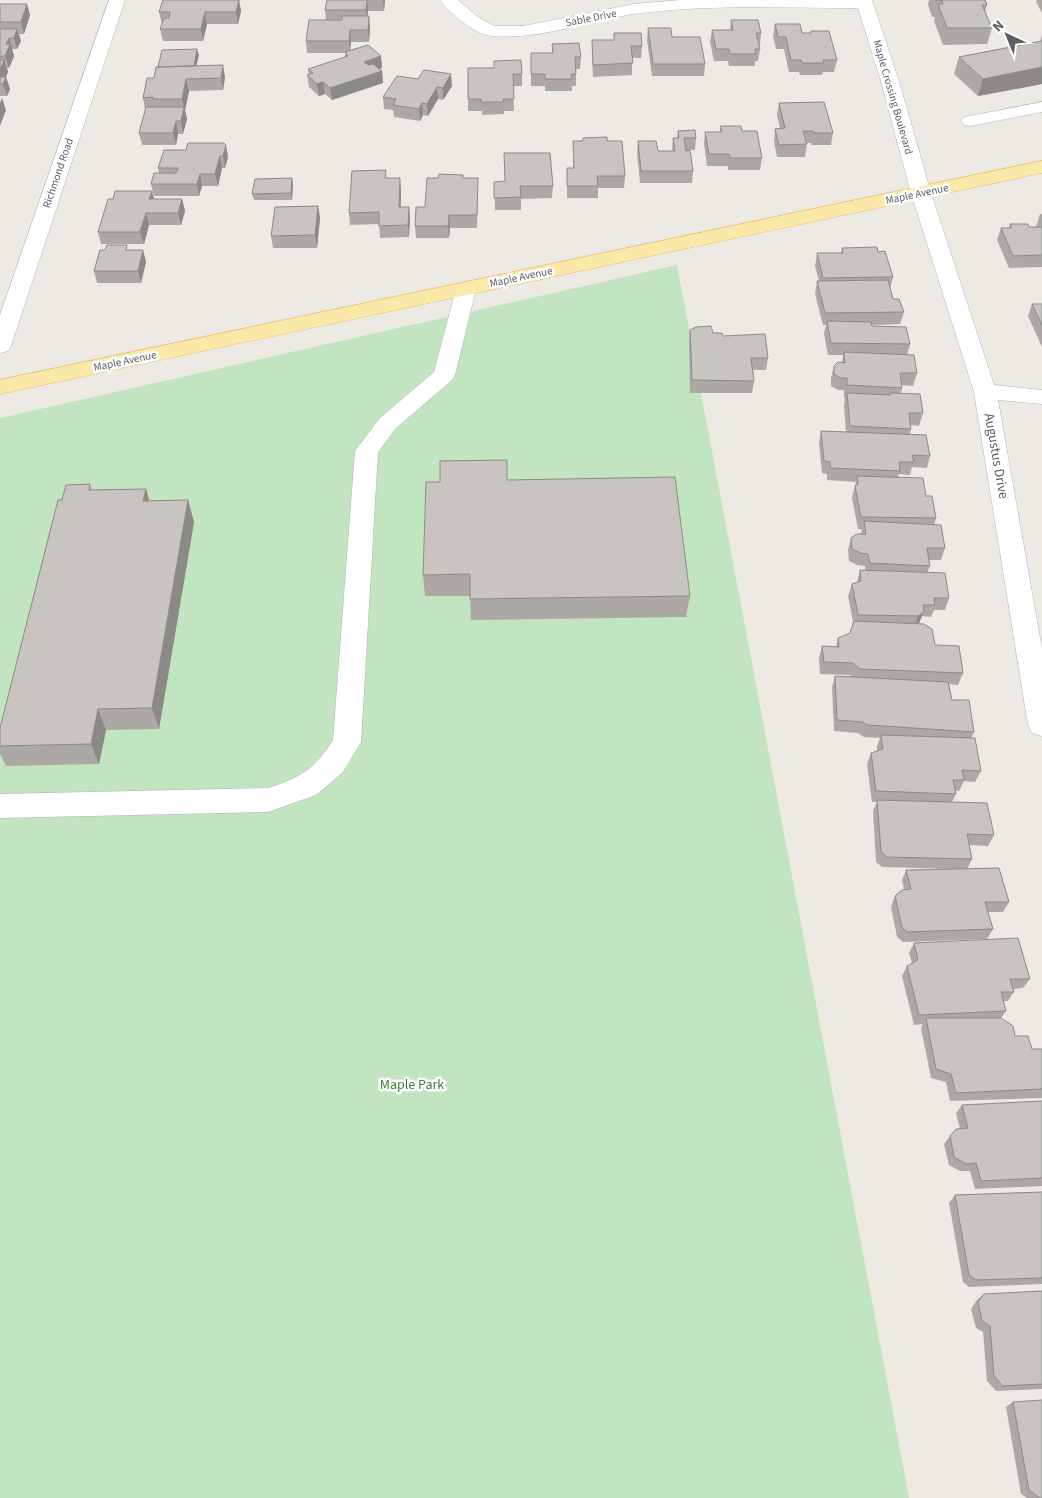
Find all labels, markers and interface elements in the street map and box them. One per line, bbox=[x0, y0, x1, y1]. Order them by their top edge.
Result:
street label: Sable Drive bbox=[564, 6, 618, 30]
north arrow bbox=[982, 10, 1032, 60]
text: N bbox=[988, 16, 1009, 37]
street label: Maple Crossing Boulevard bbox=[869, 38, 917, 156]
street label: Richmond Road bbox=[39, 136, 77, 210]
street label: Maple Avenue bbox=[884, 180, 950, 208]
street label: Maple Avenue bbox=[488, 263, 554, 291]
street label: Maple Avenue bbox=[92, 347, 158, 375]
street label: Augustus Drive bbox=[979, 412, 1013, 501]
park label: Maple Park bbox=[380, 1075, 444, 1095]

